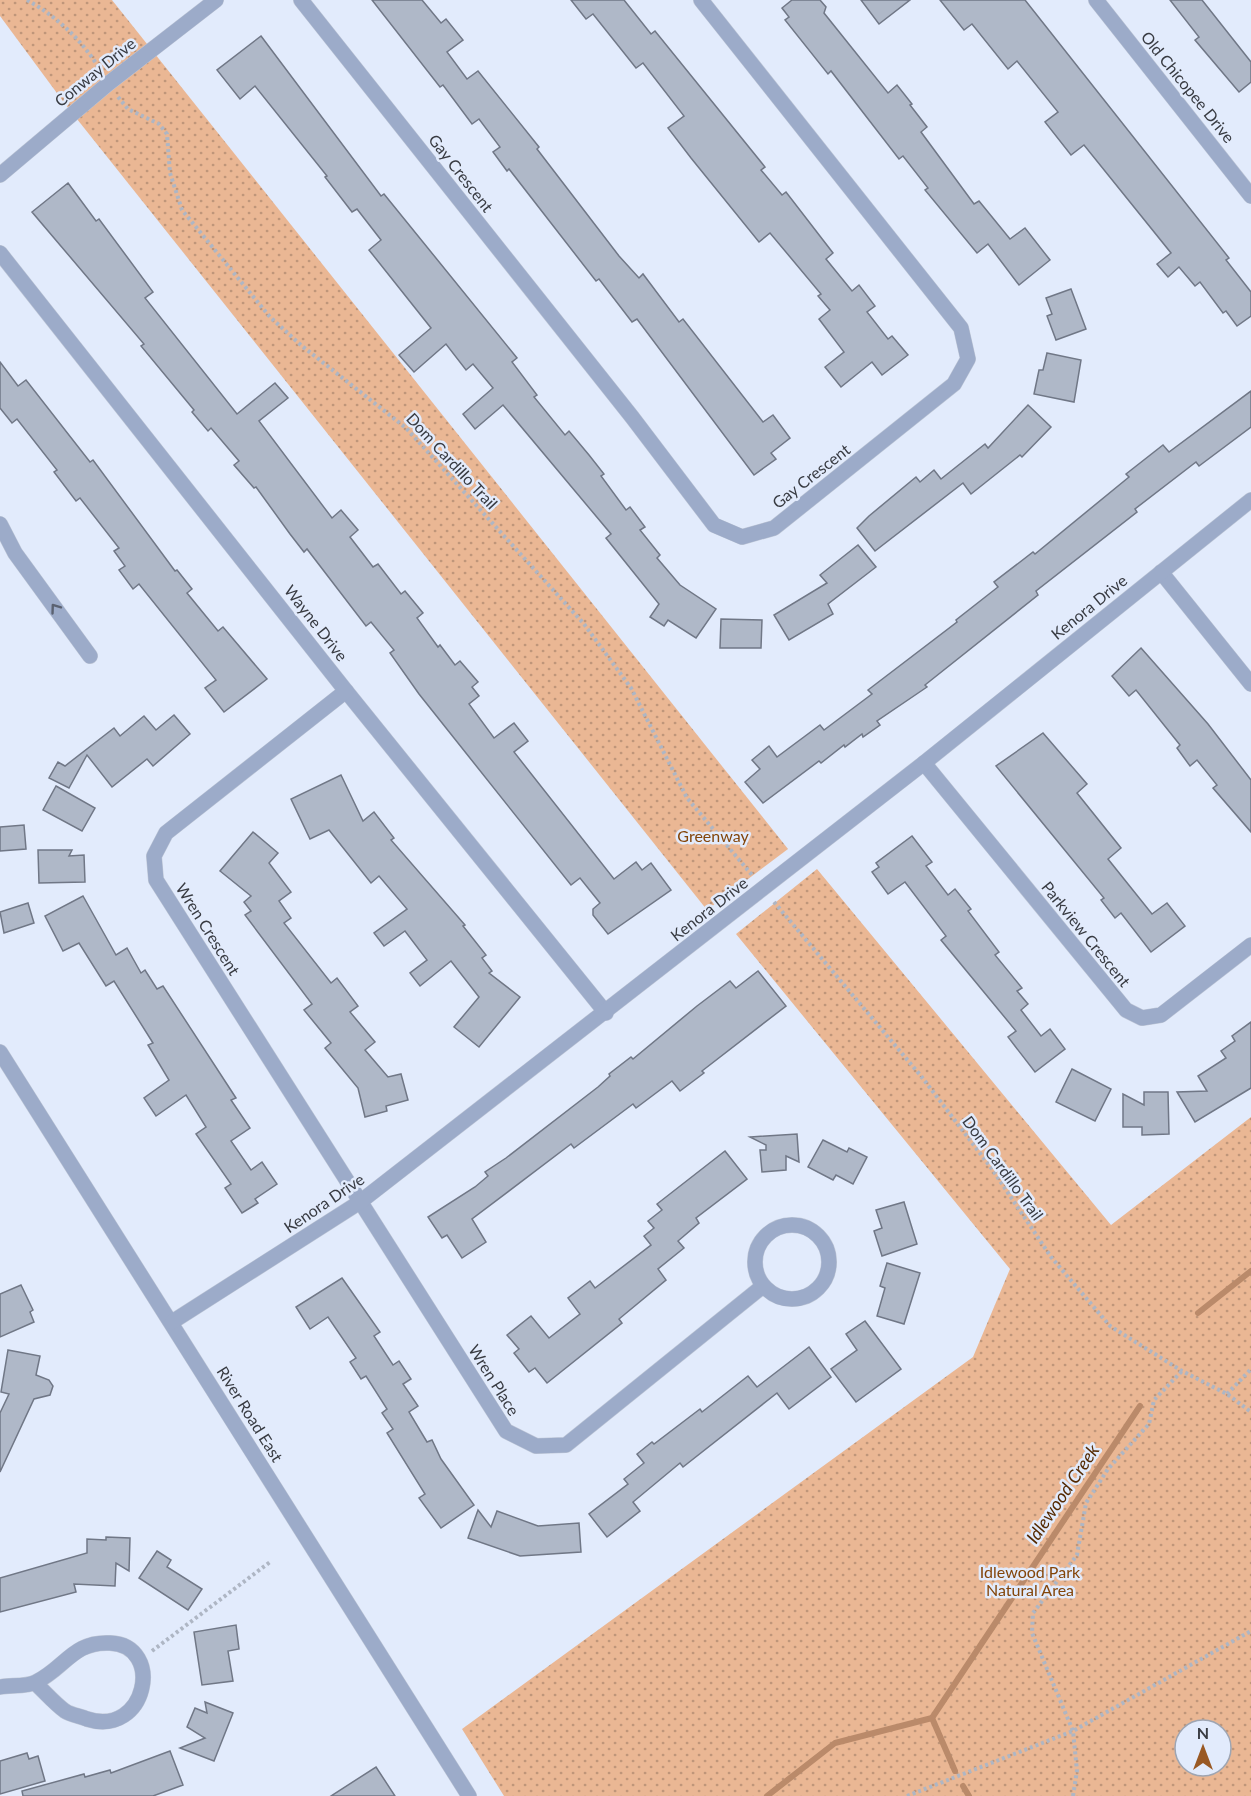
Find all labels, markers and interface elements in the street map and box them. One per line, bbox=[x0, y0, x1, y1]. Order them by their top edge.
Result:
street label: Old Chicopee Drive bbox=[1138, 27, 1239, 146]
street label: Conway Drive bbox=[50, 33, 139, 110]
street label: Gay Crescent bbox=[425, 130, 498, 216]
street label: Dom Cardillo Trail bbox=[403, 409, 502, 513]
street label: Gay Crescent bbox=[768, 439, 854, 512]
street label: Kenora Drive bbox=[1047, 570, 1131, 643]
street label: Wayne Drive bbox=[281, 581, 352, 665]
one-way arrow bbox=[52, 604, 63, 615]
park label: Greenway bbox=[677, 826, 749, 845]
street label: Kenora Drive bbox=[666, 873, 751, 945]
street label: Parkview Crescent bbox=[1038, 877, 1135, 990]
street label: Wren Crescent bbox=[173, 879, 244, 978]
street label: Dom Cardillo Trail bbox=[959, 1112, 1048, 1224]
street label: Kenora Drive bbox=[280, 1169, 367, 1236]
street label: Wren Place bbox=[465, 1341, 524, 1419]
street label: River Road East bbox=[213, 1362, 288, 1465]
water label: Idlewood Creek bbox=[1021, 1439, 1104, 1547]
park label: Idlewood Park Natural Area bbox=[980, 1562, 1081, 1599]
north arrow bbox=[1173, 1718, 1233, 1778]
text: N bbox=[1197, 1723, 1209, 1742]

